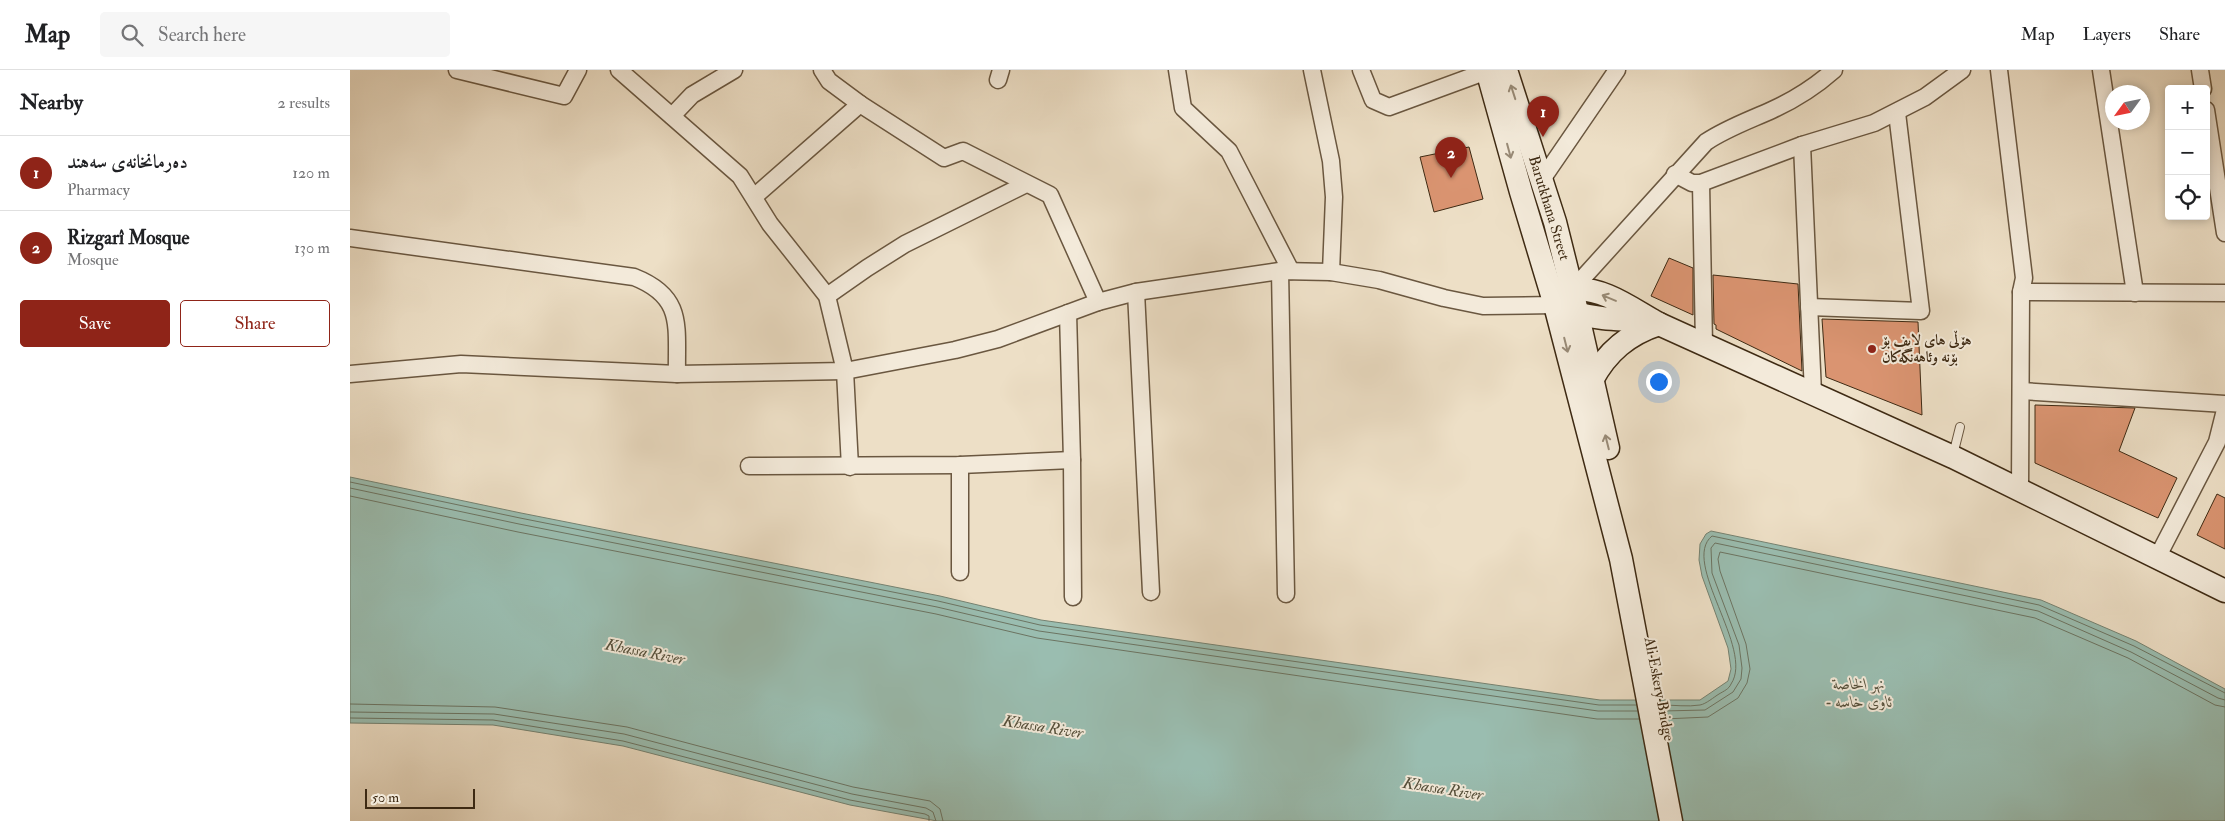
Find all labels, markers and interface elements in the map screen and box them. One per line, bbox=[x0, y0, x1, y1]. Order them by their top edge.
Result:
search box bbox=[100, 12, 450, 57]
text: Map bbox=[25, 19, 70, 50]
icon: search bbox=[118, 21, 146, 49]
text: Search here bbox=[158, 23, 246, 47]
text: Map bbox=[2021, 23, 2055, 46]
text: Layers bbox=[2083, 23, 2131, 46]
text: Share bbox=[2159, 23, 2200, 46]
one-way arrow bbox=[1508, 85, 1517, 101]
north arrow bbox=[2105, 85, 2150, 130]
map controls bbox=[2165, 85, 2210, 220]
button: + bbox=[2165, 85, 2210, 130]
text: Nearby bbox=[20, 89, 83, 116]
text: 2 results bbox=[277, 93, 330, 113]
pin: 1 bbox=[1527, 96, 1559, 137]
button: − bbox=[2165, 130, 2210, 175]
pin: 2 bbox=[1435, 137, 1467, 178]
one-way arrow bbox=[1505, 142, 1514, 158]
text: دەرمانخانەی سەهند bbox=[67, 150, 188, 174]
street label: Barutkhana Street bbox=[1524, 153, 1574, 263]
text: 1 bbox=[33, 163, 39, 183]
text: 120 m bbox=[292, 163, 330, 183]
button: locate bbox=[2165, 175, 2210, 220]
text: Pharmacy bbox=[67, 180, 130, 200]
text: Rizgarî Mosque bbox=[67, 226, 190, 250]
text: 2 bbox=[32, 238, 40, 258]
text: 130 m bbox=[294, 238, 330, 258]
text: Mosque bbox=[67, 250, 119, 270]
one-way arrow bbox=[1602, 292, 1617, 302]
button: Save bbox=[20, 300, 170, 347]
button: Share bbox=[180, 300, 330, 347]
place label: هۆڵی های لایف بۆ بۆنە وئاهەنگەکان bbox=[1880, 330, 1972, 367]
one-way arrow bbox=[1561, 336, 1571, 352]
marker: هۆڵی های لایف بۆ بۆنە وئاهەنگەکان bbox=[1866, 343, 1878, 355]
your location bbox=[1646, 369, 1672, 395]
one-way arrow bbox=[1602, 435, 1611, 451]
water label: Khassa River bbox=[603, 634, 688, 670]
street label: Ali Eskery Bridge bbox=[1639, 635, 1678, 743]
water label: نهر الخاصة - ئاوی خاسە bbox=[1825, 674, 1893, 712]
water label: Khassa River bbox=[1001, 711, 1085, 743]
water label: Khassa River bbox=[1401, 773, 1485, 805]
scale bar bbox=[365, 786, 475, 809]
text: 50 m bbox=[372, 789, 399, 806]

